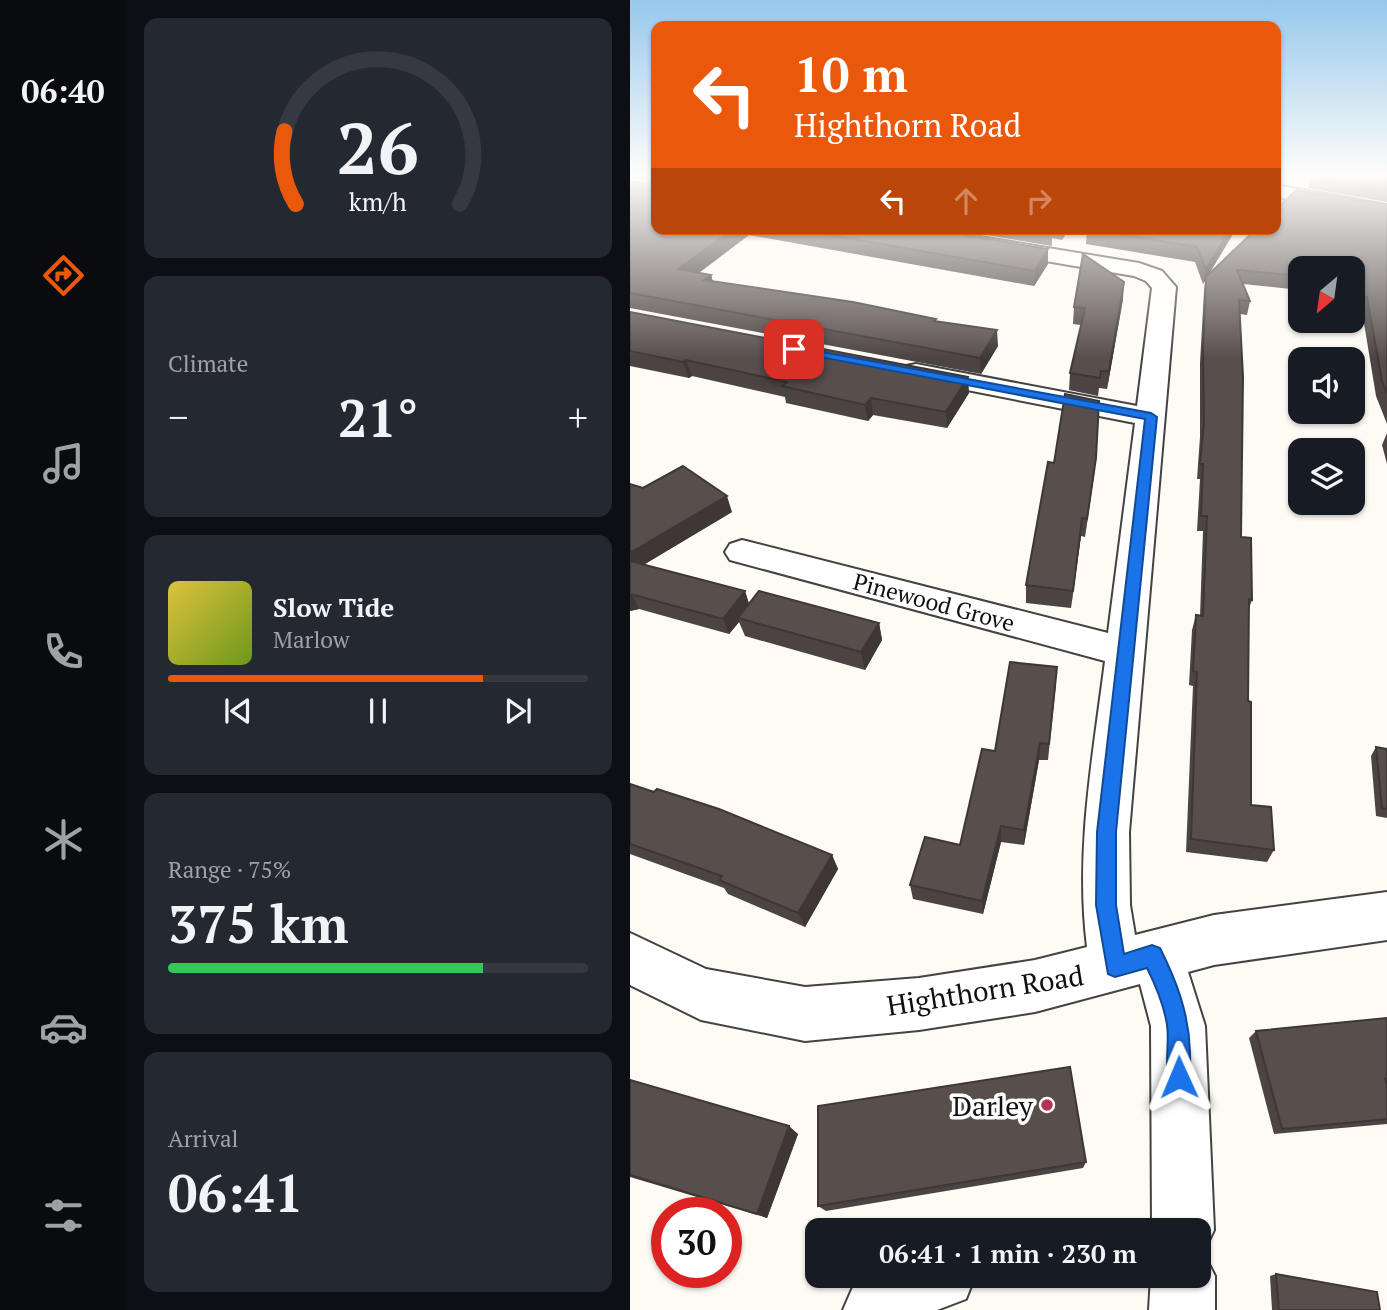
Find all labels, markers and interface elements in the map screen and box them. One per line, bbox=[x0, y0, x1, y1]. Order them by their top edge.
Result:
text: 10 m bbox=[794, 41, 908, 106]
icon: left bbox=[679, 49, 770, 140]
text: 06:40 bbox=[21, 70, 105, 112]
text: 26 bbox=[337, 99, 419, 196]
text: Highthorn Road bbox=[794, 104, 1021, 146]
icon: left bbox=[874, 182, 912, 220]
icon: ahead bbox=[947, 182, 985, 220]
icon: right bbox=[1020, 182, 1058, 220]
text: km/h bbox=[349, 185, 407, 218]
icon: directions bbox=[39, 251, 88, 300]
north arrow bbox=[1288, 256, 1365, 332]
map controls bbox=[1288, 256, 1365, 515]
pin bbox=[764, 319, 824, 379]
icon: arrive bbox=[775, 330, 813, 368]
button: sound bbox=[1288, 347, 1365, 424]
text: Climate bbox=[168, 348, 248, 379]
text: 21° bbox=[338, 383, 418, 452]
text: − bbox=[168, 392, 188, 442]
text: + bbox=[568, 392, 588, 442]
button: layers bbox=[1288, 438, 1365, 515]
icon: music bbox=[39, 439, 88, 488]
street label: Pinewood Grove bbox=[850, 566, 1018, 638]
text: Slow Tide bbox=[273, 590, 394, 624]
text: Marlow bbox=[273, 624, 350, 655]
icon: phone bbox=[39, 627, 88, 676]
icon: previous bbox=[219, 692, 257, 730]
icon: pause bbox=[359, 692, 397, 730]
icon: next bbox=[499, 692, 537, 730]
icon: climate bbox=[39, 815, 88, 864]
text: Range · 75% bbox=[168, 854, 291, 885]
text: 375 km bbox=[168, 889, 349, 958]
street label: Highthorn Road bbox=[884, 956, 1086, 1024]
icon: car bbox=[39, 1003, 88, 1052]
position arrow bbox=[1142, 1040, 1216, 1114]
place label: Darley bbox=[952, 1087, 1034, 1124]
marker: Darley bbox=[1039, 1097, 1055, 1113]
text: Arrival bbox=[168, 1123, 239, 1154]
text: 06:41 bbox=[168, 1158, 303, 1227]
icon: filters bbox=[39, 1191, 88, 1240]
speed limit sign: 30 bbox=[651, 1197, 742, 1288]
text: 06:41 · 1 min · 230 m bbox=[879, 1236, 1137, 1270]

